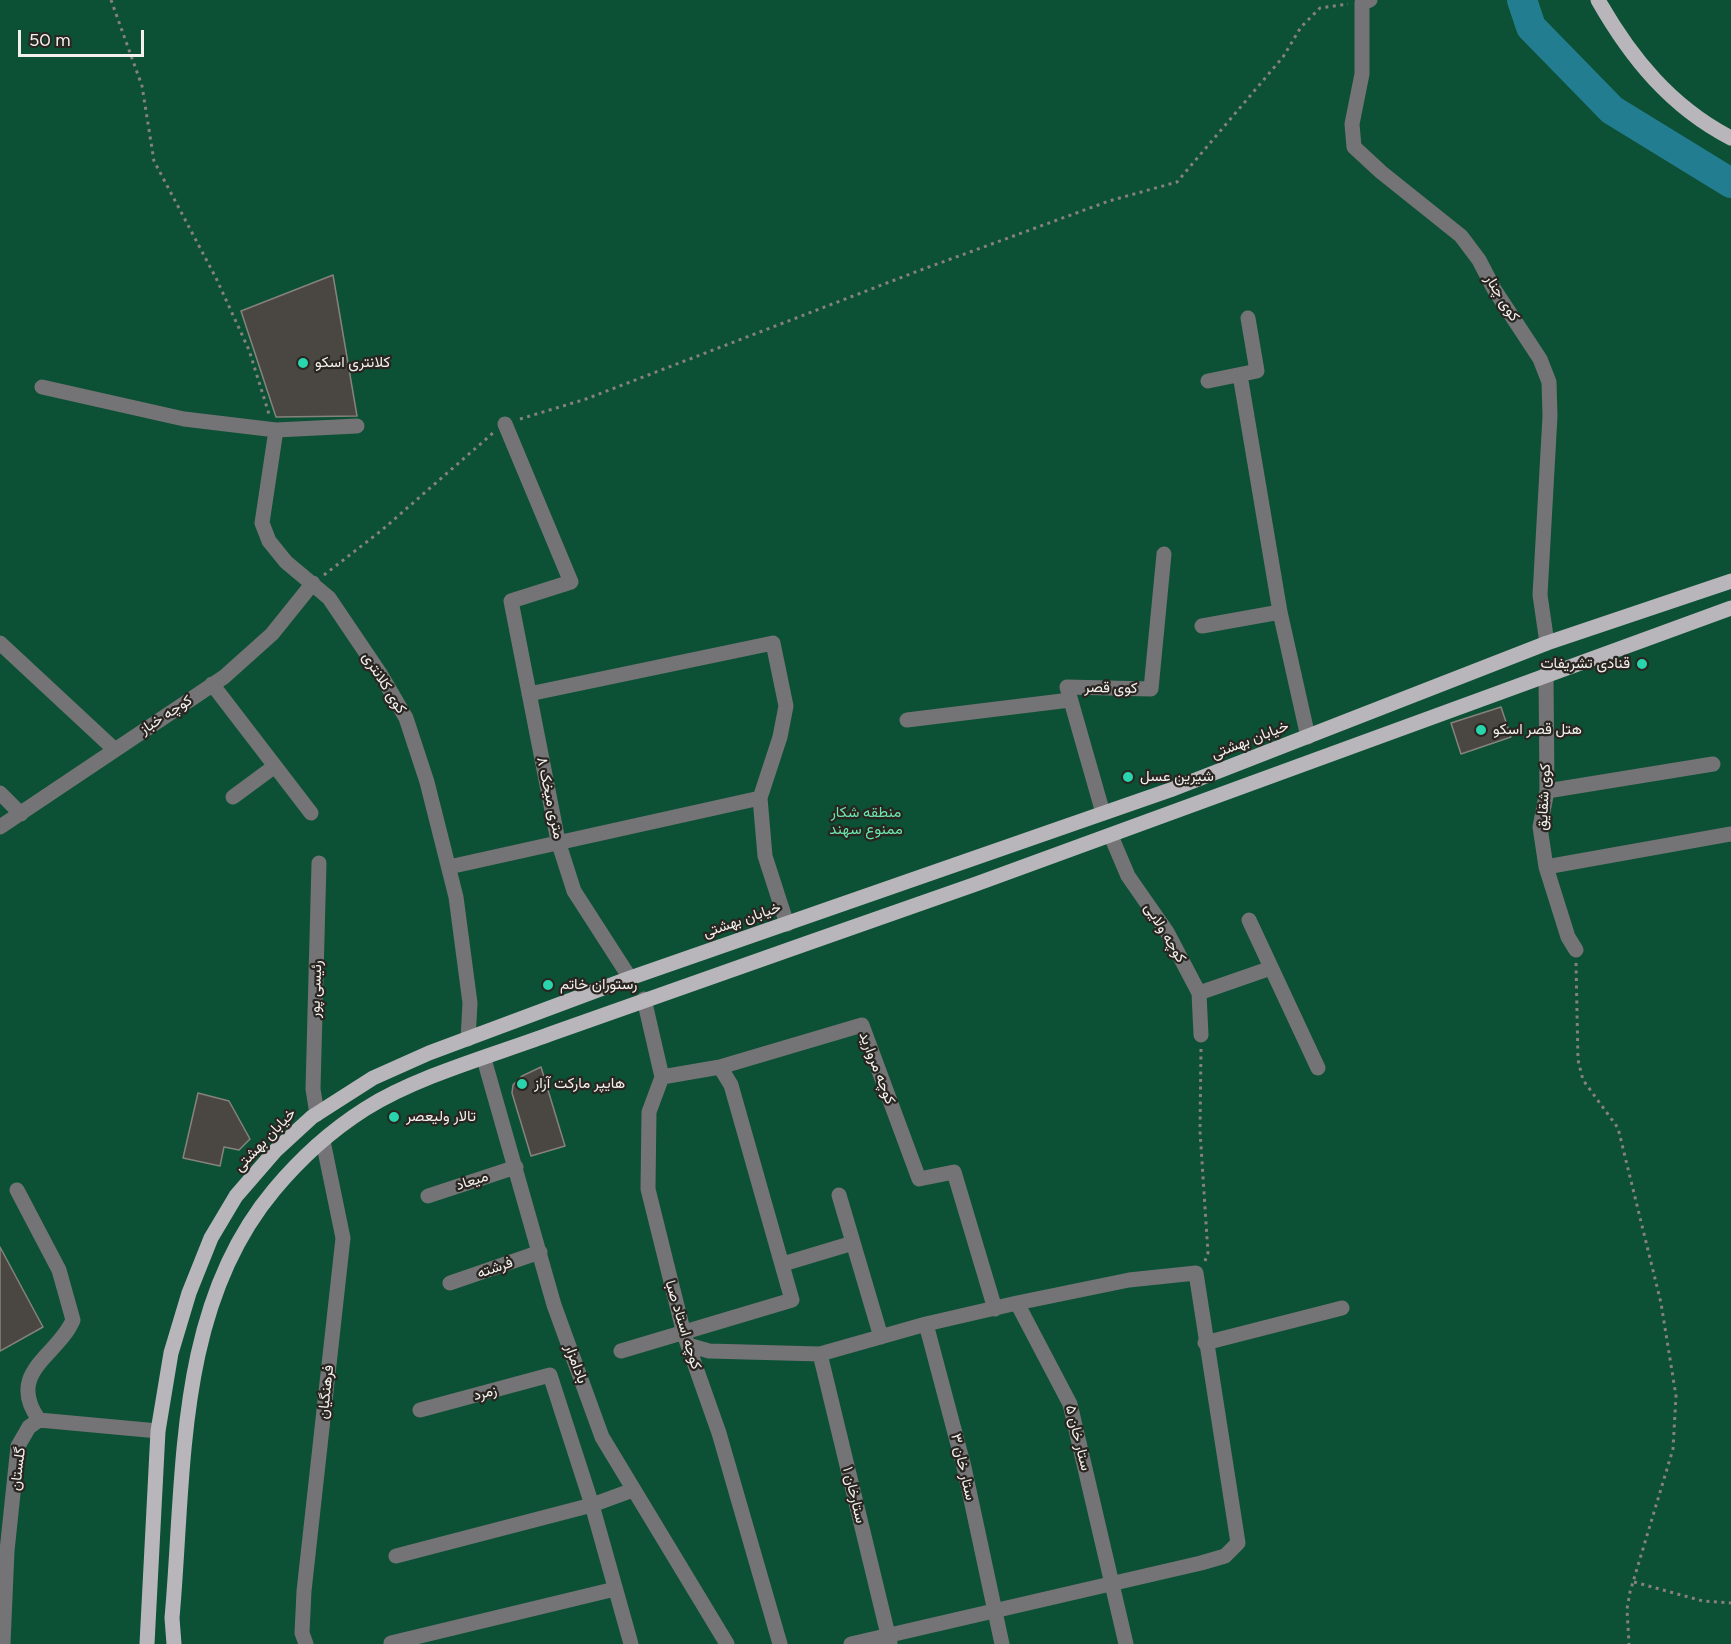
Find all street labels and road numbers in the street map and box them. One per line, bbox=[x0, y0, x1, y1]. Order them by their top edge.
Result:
street label: کوی چنار bbox=[1481, 271, 1523, 325]
street label: کوی کلانتری bbox=[358, 649, 410, 717]
street label: کوی قصر bbox=[1084, 679, 1138, 697]
street label: کوچه خباز bbox=[136, 691, 196, 739]
street label: خیابان بهشتی bbox=[1209, 717, 1291, 763]
street label: ۸ متری میخک bbox=[532, 755, 568, 841]
street label: کوی شقایق bbox=[1533, 763, 1555, 831]
street label: خیابان بهشتی bbox=[701, 898, 783, 942]
street label: کوچه ولایی bbox=[1140, 900, 1190, 966]
street label: رئیسی پور bbox=[306, 960, 326, 1018]
street label: کوچه مروارید bbox=[855, 1029, 899, 1107]
street label: خیابان بهشتی bbox=[230, 1105, 300, 1175]
street label: میعاد bbox=[453, 1167, 491, 1195]
street label: فرشته bbox=[475, 1253, 515, 1283]
street label: کوچه استاد صبا bbox=[661, 1278, 705, 1372]
street label: بادامزار bbox=[561, 1342, 591, 1386]
street label: فرهنگیان bbox=[314, 1364, 338, 1420]
street label: زمرد bbox=[471, 1381, 499, 1405]
street label: ستار خان ۵ bbox=[1061, 1403, 1095, 1473]
street label: ستار خان ۳ bbox=[947, 1432, 979, 1502]
street label: گلستان bbox=[6, 1446, 30, 1492]
street label: ستارخان ۱ bbox=[838, 1465, 870, 1525]

